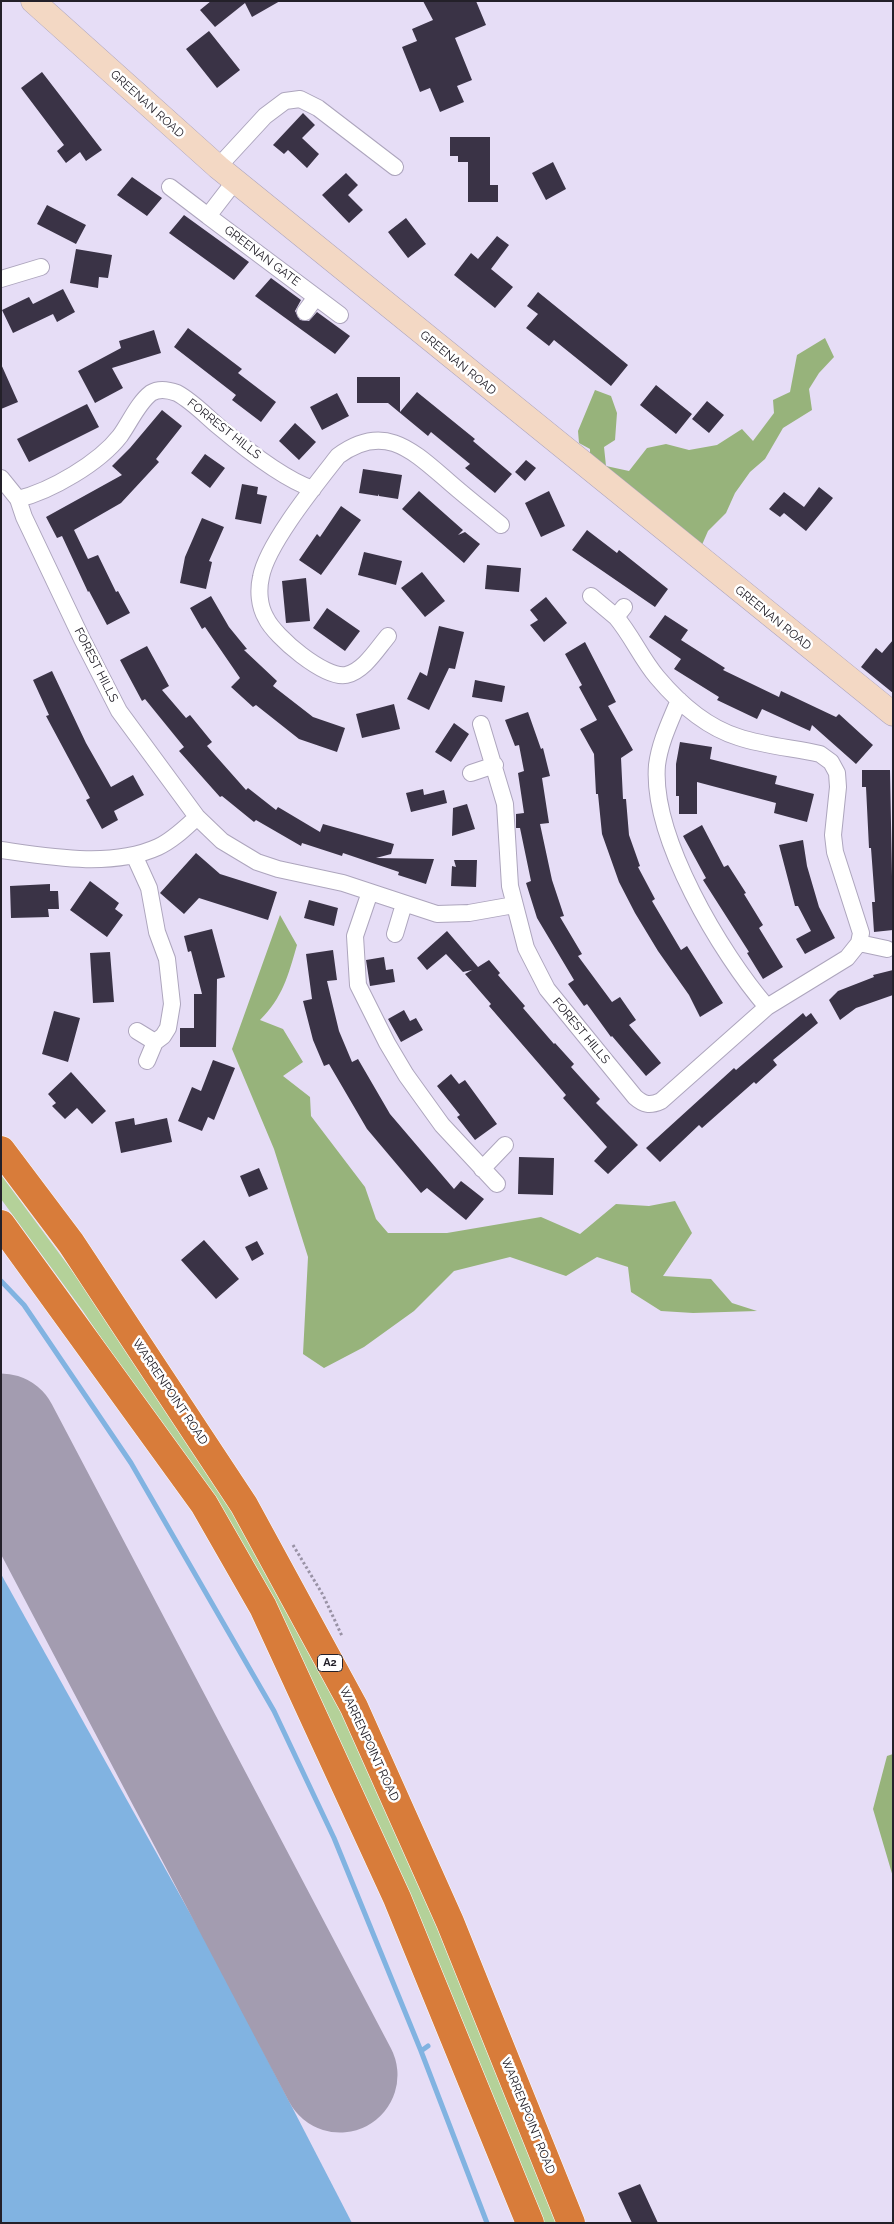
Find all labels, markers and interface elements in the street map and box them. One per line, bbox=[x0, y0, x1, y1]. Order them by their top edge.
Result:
street label: GREENAN ROAD bbox=[107, 67, 187, 141]
street label: GREENAN GATE bbox=[221, 223, 303, 289]
street label: GREENAN ROAD bbox=[417, 328, 499, 398]
street label: FORREST HILLS bbox=[184, 396, 264, 462]
street label: GREENAN ROAD bbox=[732, 583, 814, 653]
street label: FOREST HILLS bbox=[71, 625, 121, 705]
street label: FOREST HILLS bbox=[549, 995, 613, 1067]
street label: WARRENPOINT ROAD bbox=[129, 1336, 211, 1448]
road number: A2 bbox=[318, 1655, 342, 1672]
street label: WARRENPOINT ROAD bbox=[336, 1685, 402, 1803]
street label: WARRENPOINT ROAD bbox=[498, 2056, 558, 2176]

